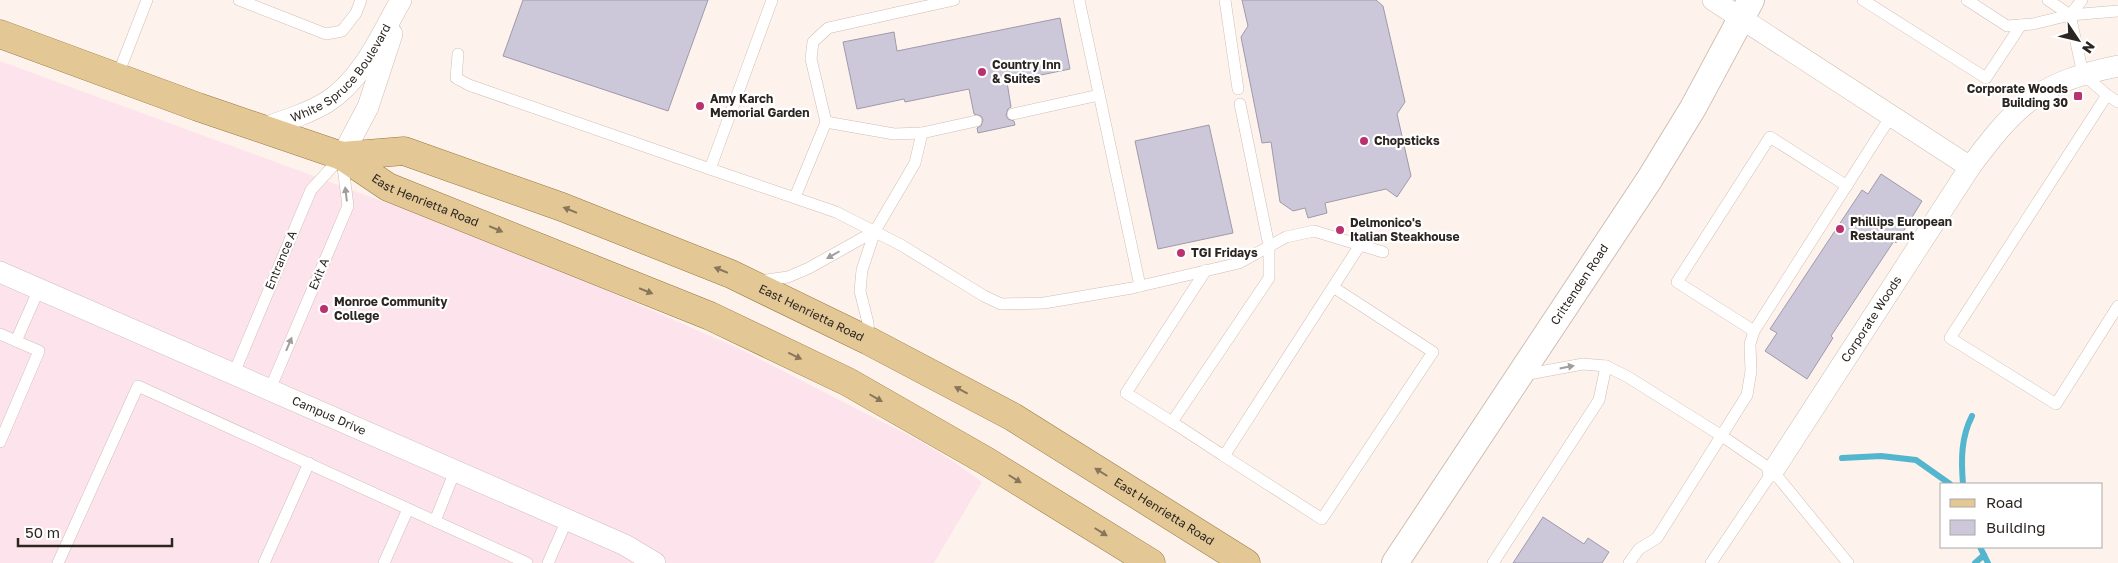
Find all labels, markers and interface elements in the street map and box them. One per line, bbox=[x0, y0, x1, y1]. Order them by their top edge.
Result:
north arrow bbox=[2053, 15, 2103, 65]
street label: White Spruce Boulevard bbox=[288, 21, 394, 125]
text: N bbox=[2079, 39, 2099, 57]
place label: Country Inn & Suites bbox=[992, 57, 1061, 86]
marker: Country Inn & Suites bbox=[976, 66, 988, 78]
place label: Corporate Woods Building 30 bbox=[1967, 81, 2068, 110]
marker: Corporate Woods Building 30 bbox=[2072, 90, 2084, 102]
place label: Amy Karch Memorial Garden bbox=[710, 91, 809, 120]
marker: Amy Karch Memorial Garden bbox=[694, 100, 706, 112]
place label: Chopsticks bbox=[1374, 133, 1440, 148]
marker: Chopsticks bbox=[1358, 135, 1370, 147]
street label: East Henrietta Road bbox=[369, 170, 481, 230]
one-way arrow bbox=[342, 185, 350, 201]
one-way arrow bbox=[563, 206, 577, 214]
place label: Phillips European Restaurant bbox=[1850, 214, 1952, 243]
place label: Delmonico's Italian Steakhouse bbox=[1350, 215, 1460, 244]
marker: Phillips European Restaurant bbox=[1834, 223, 1846, 235]
marker: Delmonico's Italian Steakhouse bbox=[1334, 224, 1346, 236]
one-way arrow bbox=[489, 226, 503, 234]
street label: Entrance A bbox=[261, 228, 300, 292]
street label: Crittenden Road bbox=[1547, 241, 1611, 328]
place label: TGI Fridays bbox=[1191, 245, 1258, 260]
marker: TGI Fridays bbox=[1175, 247, 1187, 259]
one-way arrow bbox=[826, 250, 839, 259]
street label: Exit A bbox=[305, 256, 332, 292]
one-way arrow bbox=[714, 266, 729, 274]
street label: Corporate Woods bbox=[1838, 273, 1904, 365]
street label: East Henrietta Road bbox=[756, 281, 867, 345]
one-way arrow bbox=[639, 287, 654, 295]
place label: Monroe Community College bbox=[334, 294, 448, 323]
marker: Monroe Community College bbox=[318, 303, 330, 315]
one-way arrow bbox=[285, 337, 293, 351]
one-way arrow bbox=[788, 353, 802, 361]
one-way arrow bbox=[1560, 362, 1576, 370]
one-way arrow bbox=[954, 385, 967, 394]
street label: Campus Drive bbox=[290, 392, 369, 438]
one-way arrow bbox=[870, 393, 883, 402]
one-way arrow bbox=[1094, 468, 1107, 477]
one-way arrow bbox=[1009, 474, 1022, 483]
street label: East Henrietta Road bbox=[1111, 474, 1217, 548]
legend bbox=[1940, 483, 2103, 548]
text: Road bbox=[1986, 493, 2023, 511]
scale bar bbox=[18, 516, 171, 548]
text: Building bbox=[1986, 518, 2046, 536]
text: 50 m bbox=[25, 523, 60, 541]
one-way arrow bbox=[1094, 527, 1107, 536]

